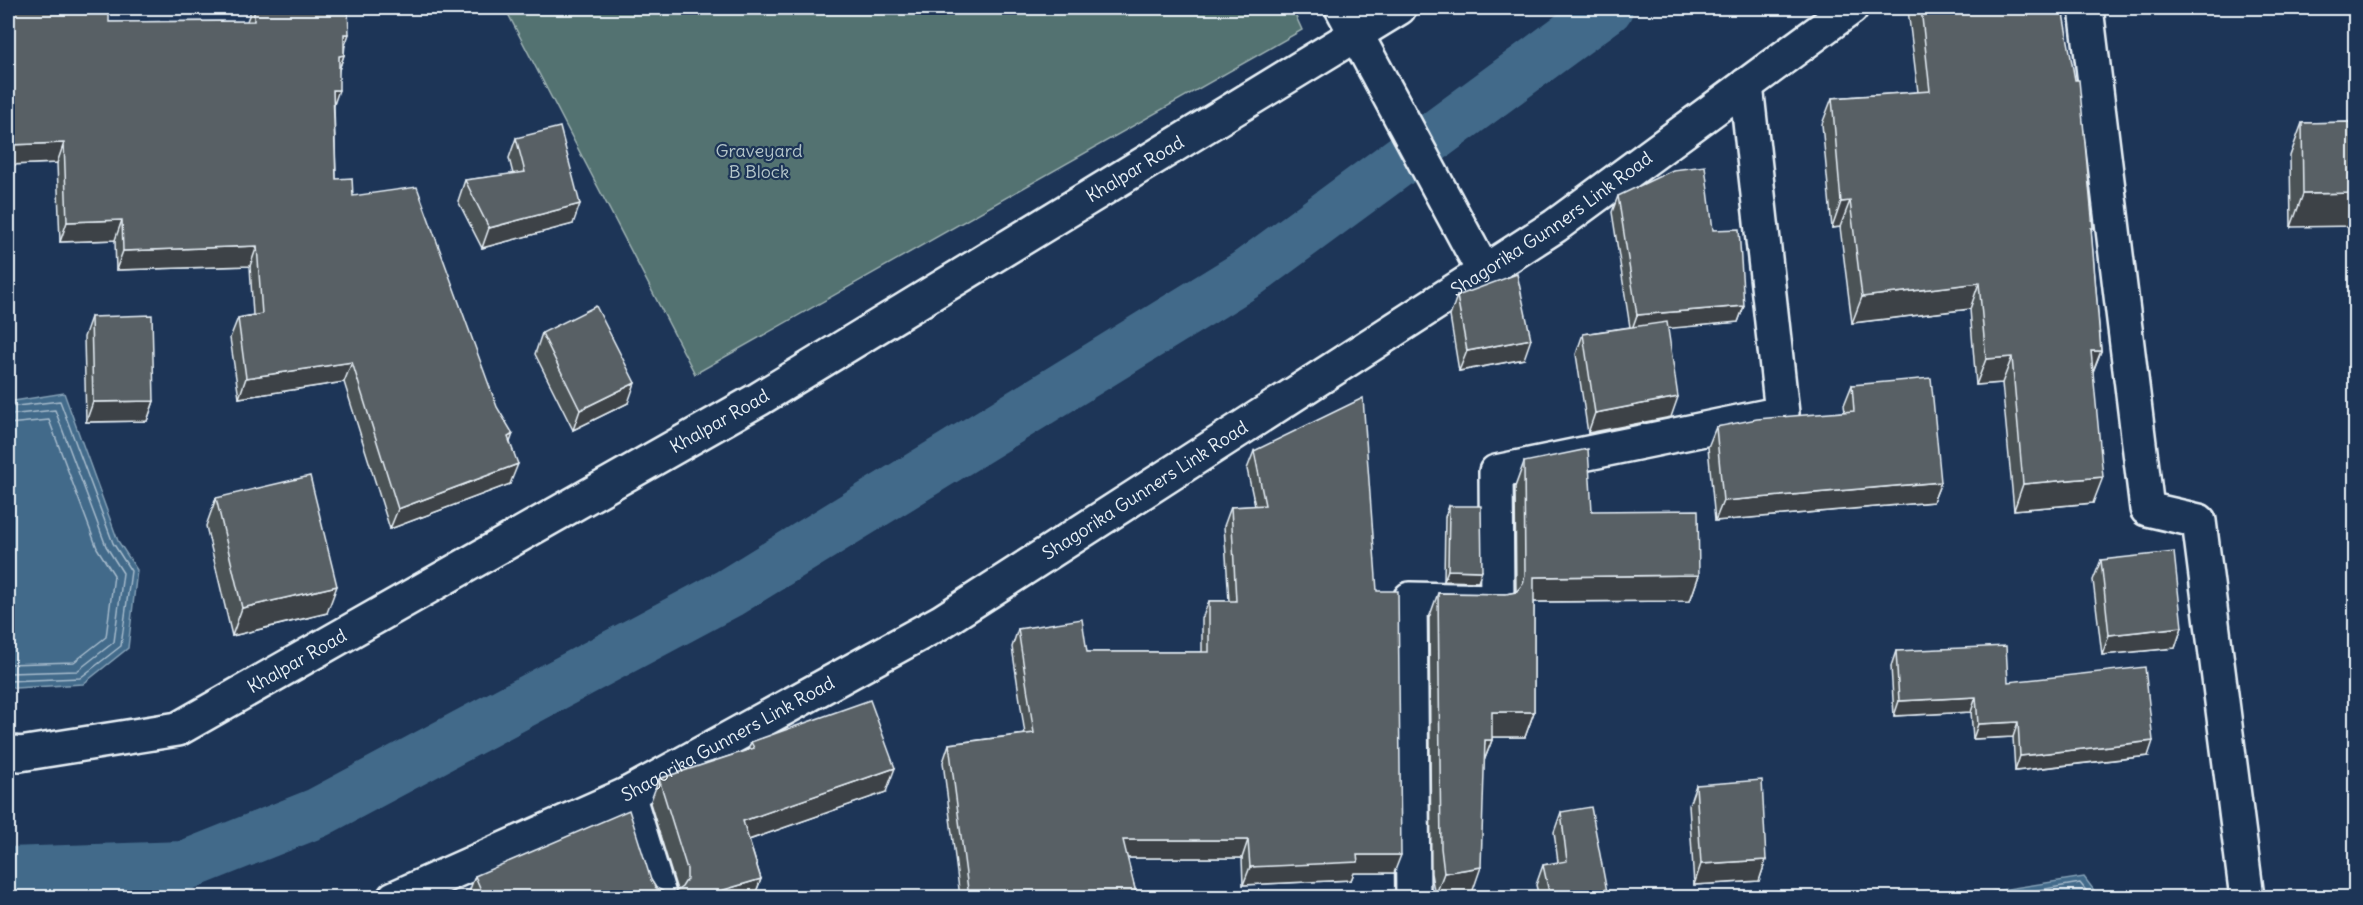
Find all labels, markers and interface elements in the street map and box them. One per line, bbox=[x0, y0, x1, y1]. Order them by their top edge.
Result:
street label: Khalpar Road bbox=[1082, 130, 1188, 207]
park label: Graveyard B Block bbox=[715, 139, 803, 183]
street label: Shagorika Gunners Link Road bbox=[1446, 146, 1657, 301]
street label: Khalpar Road bbox=[666, 383, 773, 458]
street label: Shagorika Gunners Link Road bbox=[1038, 415, 1252, 565]
street label: Khalpar Road bbox=[243, 624, 351, 698]
street label: Shagorika Gunners Link Road bbox=[618, 671, 839, 806]

